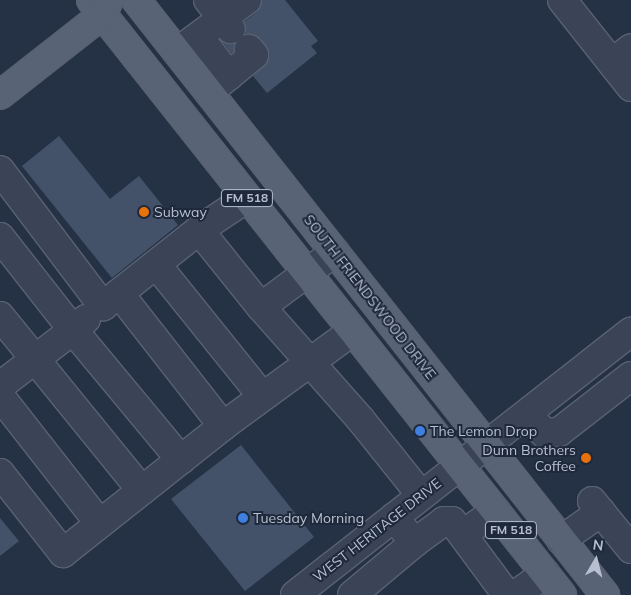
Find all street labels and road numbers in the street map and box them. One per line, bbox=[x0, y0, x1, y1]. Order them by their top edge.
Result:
road number: FM 518 bbox=[221, 188, 273, 208]
street label: SOUTH FRIENDSWOOD DRIVE bbox=[300, 211, 440, 383]
street label: WEST HERITAGE DRIVE bbox=[310, 475, 444, 585]
road number: FM 518 bbox=[485, 520, 537, 540]

